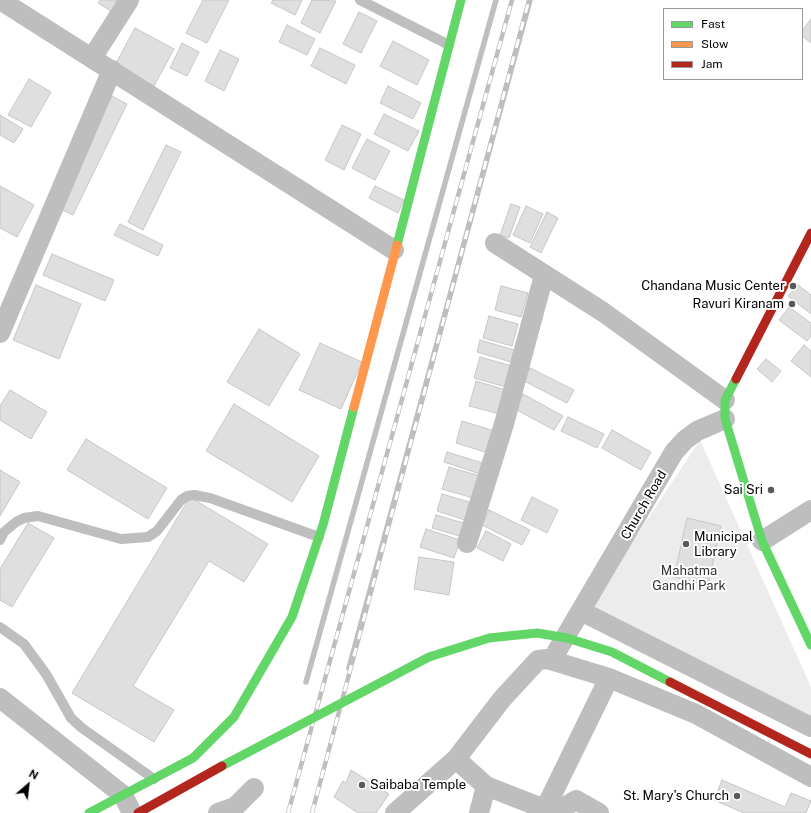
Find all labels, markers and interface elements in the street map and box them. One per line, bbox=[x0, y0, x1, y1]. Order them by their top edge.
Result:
legend bbox=[663, 8, 803, 80]
text: Fast bbox=[701, 17, 725, 31]
text: Slow bbox=[701, 37, 728, 51]
text: Jam bbox=[701, 57, 723, 71]
place label: Chandana Music Center bbox=[641, 278, 785, 294]
marker: Chandana Music Center bbox=[788, 281, 798, 291]
place label: Ravuri Kiranam bbox=[693, 296, 784, 312]
marker: Ravuri Kiranam bbox=[787, 299, 797, 309]
street label: Church Road bbox=[618, 468, 670, 542]
place label: Sai Sri bbox=[724, 482, 763, 498]
marker: Sai Sri bbox=[766, 485, 776, 495]
place label: Municipal Library bbox=[694, 529, 753, 560]
marker: Municipal Library bbox=[681, 539, 691, 549]
park label: Mahatma Gandhi Park bbox=[652, 563, 726, 594]
north arrow bbox=[8, 765, 48, 805]
text: N bbox=[27, 767, 40, 782]
place label: Saibaba Temple bbox=[370, 777, 466, 793]
marker: Saibaba Temple bbox=[357, 780, 367, 790]
place label: St. Mary's Church bbox=[623, 788, 729, 804]
marker: St. Mary's Church bbox=[732, 791, 742, 801]

